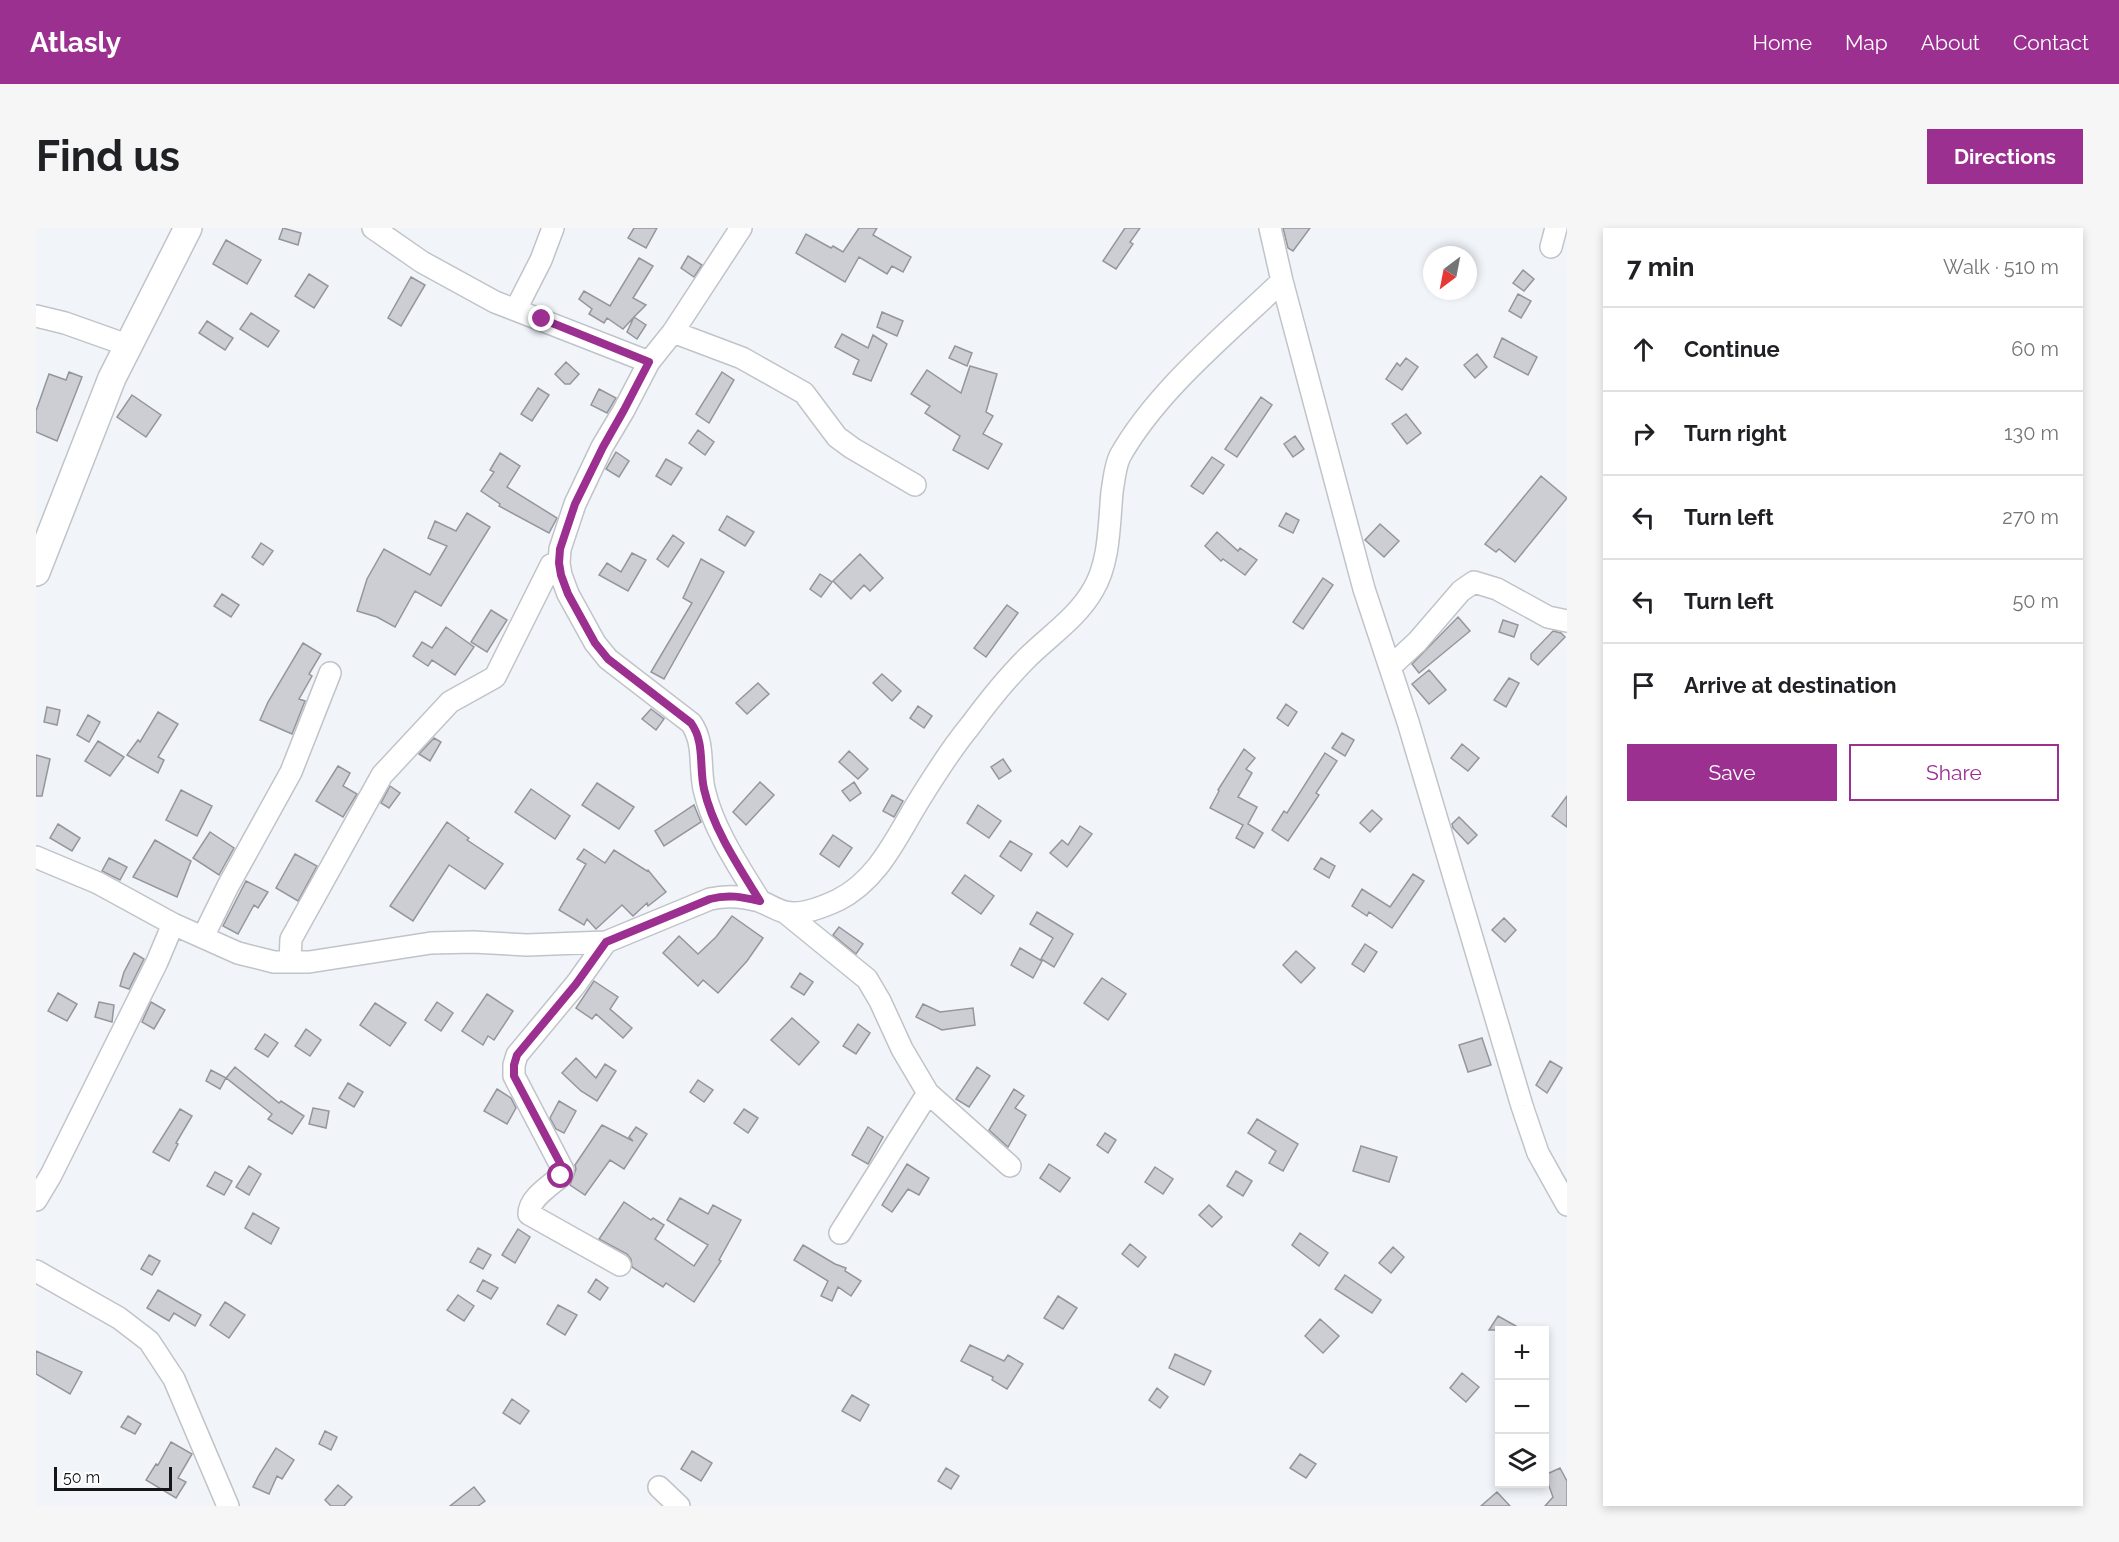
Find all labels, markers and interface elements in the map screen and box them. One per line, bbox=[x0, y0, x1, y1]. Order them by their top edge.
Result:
text: Atlasly bbox=[30, 26, 121, 59]
text: Home bbox=[1753, 30, 1812, 55]
text: Map bbox=[1845, 30, 1888, 55]
text: About bbox=[1921, 30, 1980, 55]
text: Contact bbox=[2013, 30, 2089, 55]
button: Directions bbox=[1927, 129, 2083, 184]
text: Find us bbox=[36, 132, 180, 181]
north arrow bbox=[1423, 246, 1477, 300]
text: 7 min bbox=[1627, 252, 1694, 282]
text: Walk · 510 m bbox=[1943, 255, 2059, 279]
route end bbox=[528, 305, 554, 331]
icon: ahead bbox=[1627, 333, 1660, 366]
text: Continue bbox=[1684, 336, 1780, 362]
text: 60 m bbox=[2011, 337, 2059, 361]
icon: right bbox=[1627, 417, 1660, 450]
text: Turn right bbox=[1684, 420, 1787, 446]
text: 130 m bbox=[2004, 421, 2059, 445]
icon: left bbox=[1627, 501, 1660, 534]
text: Turn left bbox=[1684, 504, 1774, 530]
text: 270 m bbox=[2002, 505, 2059, 529]
icon: left bbox=[1627, 585, 1660, 618]
text: Turn left bbox=[1684, 588, 1774, 614]
text: 50 m bbox=[2012, 589, 2059, 613]
icon: arrive bbox=[1627, 669, 1660, 702]
text: Arrive at destination bbox=[1684, 672, 1897, 698]
button: Save bbox=[1627, 744, 1837, 801]
button: Share bbox=[1849, 744, 2059, 801]
route start bbox=[547, 1162, 573, 1188]
map controls bbox=[1495, 1326, 1549, 1488]
button: + bbox=[1495, 1326, 1549, 1380]
button: − bbox=[1495, 1380, 1549, 1434]
button: layers bbox=[1495, 1434, 1549, 1488]
scale bar bbox=[54, 1464, 172, 1492]
text: 50 m bbox=[63, 1468, 100, 1487]

